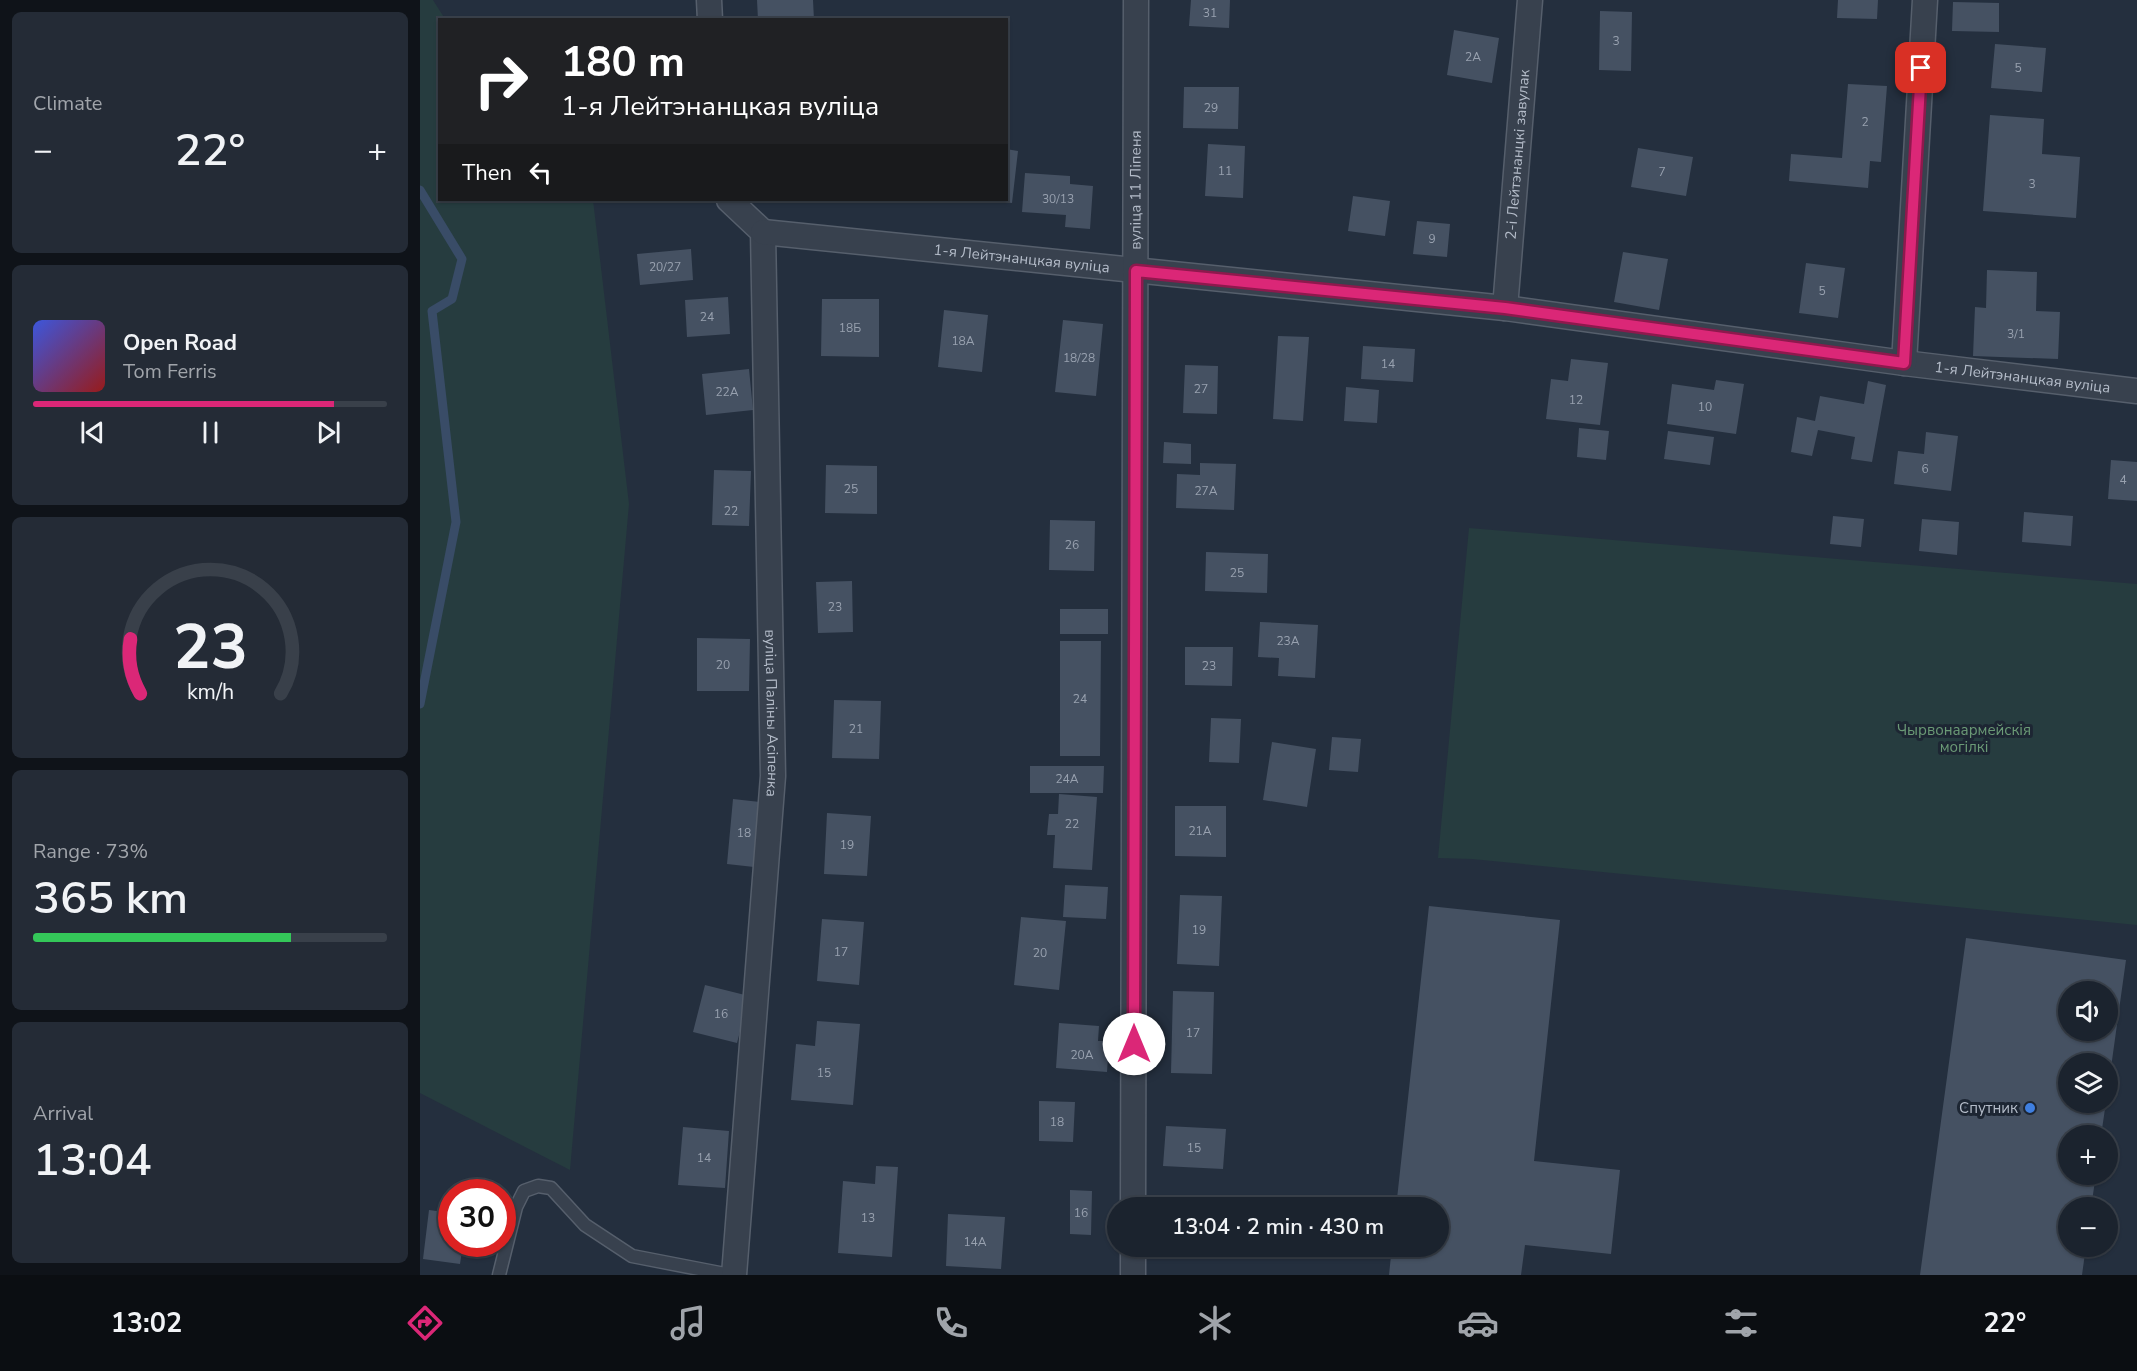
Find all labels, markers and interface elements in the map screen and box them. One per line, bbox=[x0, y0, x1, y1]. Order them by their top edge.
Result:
house number: 31 bbox=[1203, 5, 1217, 21]
house number: 3 bbox=[1612, 33, 1620, 49]
text: 180 m bbox=[561, 34, 685, 91]
icon: right bbox=[462, 42, 540, 120]
pin bbox=[1895, 42, 1946, 93]
house number: 2А bbox=[1465, 49, 1481, 65]
icon: arrive bbox=[1904, 51, 1937, 84]
house number: 5 bbox=[2014, 60, 2022, 76]
street label: 2-і Лейтэнанцкі завулак bbox=[1501, 68, 1534, 240]
text: 1-я Лейтэнанцкая вуліца bbox=[561, 88, 879, 125]
text: Climate bbox=[33, 90, 102, 117]
house number: 29 bbox=[1204, 100, 1218, 116]
house number: 2 bbox=[1861, 114, 1869, 130]
text: 22° bbox=[175, 120, 245, 181]
text: − bbox=[33, 128, 53, 173]
text: + bbox=[367, 128, 387, 173]
street label: вуліца 11 Ліпеня bbox=[1125, 130, 1146, 250]
icon: left bbox=[524, 156, 557, 189]
text: Then bbox=[462, 158, 512, 188]
house number: 11 bbox=[1218, 163, 1232, 179]
house number: 7 bbox=[1658, 164, 1666, 180]
house number: 3 bbox=[2028, 176, 2036, 192]
house number: 30/13 bbox=[1042, 191, 1074, 207]
house number: 9 bbox=[1428, 231, 1436, 247]
street label: 1-я Лейтэнанцкая вуліца bbox=[933, 240, 1111, 277]
house number: 20/27 bbox=[649, 259, 681, 275]
house number: 5 bbox=[1818, 283, 1826, 299]
house number: 24 bbox=[700, 309, 714, 325]
house number: 18Б bbox=[839, 320, 861, 336]
house number: 3/1 bbox=[2007, 326, 2025, 342]
text: Open Road bbox=[123, 328, 237, 358]
house number: 18А bbox=[951, 333, 975, 349]
house number: 18/28 bbox=[1063, 350, 1095, 366]
house number: 14 bbox=[1381, 356, 1395, 372]
street label: 1-я Лейтэнанцкая вуліца bbox=[1933, 357, 2112, 398]
text: Tom Ferris bbox=[123, 358, 217, 385]
house number: 27 bbox=[1194, 381, 1208, 397]
house number: 22А bbox=[715, 384, 739, 400]
house number: 12 bbox=[1569, 392, 1583, 408]
house number: 10 bbox=[1698, 399, 1712, 415]
icon: previous bbox=[76, 416, 109, 449]
icon: pause bbox=[194, 416, 227, 449]
icon: next bbox=[312, 416, 345, 449]
house number: 6 bbox=[1921, 461, 1929, 477]
house number: 4 bbox=[2119, 472, 2127, 488]
house number: 25 bbox=[844, 481, 858, 497]
house number: 27А bbox=[1194, 483, 1218, 499]
house number: 22 bbox=[724, 503, 738, 519]
house number: 26 bbox=[1065, 537, 1079, 553]
house number: 25 bbox=[1230, 565, 1244, 581]
house number: 23 bbox=[828, 599, 842, 615]
text: 23 bbox=[173, 606, 247, 691]
street label: вуліца Паліны Асіпенка bbox=[760, 629, 783, 798]
house number: 23А bbox=[1276, 633, 1300, 649]
house number: 20 bbox=[716, 657, 730, 673]
house number: 23 bbox=[1202, 658, 1216, 674]
text: km/h bbox=[186, 678, 234, 708]
house number: 24 bbox=[1073, 691, 1087, 707]
park label: Чырвонаармейскія могілкі bbox=[1897, 720, 2031, 757]
house number: 21 bbox=[849, 721, 863, 737]
house number: 24А bbox=[1055, 771, 1079, 787]
house number: 22 bbox=[1065, 816, 1079, 832]
house number: 21А bbox=[1188, 823, 1212, 839]
house number: 18 bbox=[737, 825, 751, 841]
house number: 19 bbox=[840, 837, 854, 853]
text: Range · 73% bbox=[33, 838, 148, 865]
text: 365 km bbox=[33, 868, 188, 929]
house number: 19 bbox=[1192, 922, 1206, 938]
house number: 17 bbox=[834, 944, 848, 960]
house number: 20 bbox=[1033, 945, 1047, 961]
map controls bbox=[2058, 981, 2118, 1257]
button: sound bbox=[2058, 981, 2118, 1041]
house number: 16 bbox=[714, 1006, 728, 1022]
position arrow bbox=[1102, 1012, 1166, 1076]
house number: 17 bbox=[1186, 1025, 1200, 1041]
house number: 20А bbox=[1070, 1047, 1094, 1063]
button: layers bbox=[2058, 1053, 2118, 1113]
house number: 15 bbox=[817, 1065, 831, 1081]
place label: Спутник bbox=[1959, 1098, 2018, 1118]
text: Arrival bbox=[33, 1100, 93, 1127]
marker: Спутник bbox=[2023, 1101, 2037, 1115]
house number: 18 bbox=[1050, 1114, 1064, 1130]
button: + bbox=[2058, 1125, 2118, 1185]
text: 13:04 bbox=[33, 1130, 152, 1191]
house number: 15 bbox=[1187, 1140, 1201, 1156]
house number: 14 bbox=[697, 1150, 711, 1166]
speed limit sign: 30 bbox=[438, 1179, 516, 1257]
button: − bbox=[2058, 1197, 2118, 1257]
house number: 16 bbox=[1074, 1205, 1088, 1221]
house number: 13 bbox=[861, 1210, 875, 1226]
text: 13:04 · 2 min · 430 m bbox=[1172, 1212, 1384, 1242]
house number: 14А bbox=[963, 1234, 987, 1250]
icon: directions bbox=[404, 1302, 446, 1344]
icon: music bbox=[667, 1302, 709, 1344]
icon: phone bbox=[930, 1302, 972, 1344]
icon: climate bbox=[1194, 1302, 1236, 1344]
icon: car bbox=[1457, 1302, 1499, 1344]
icon: filters bbox=[1720, 1302, 1762, 1344]
text: 13:02 bbox=[111, 1305, 182, 1342]
text: 22° bbox=[1984, 1305, 2026, 1342]

